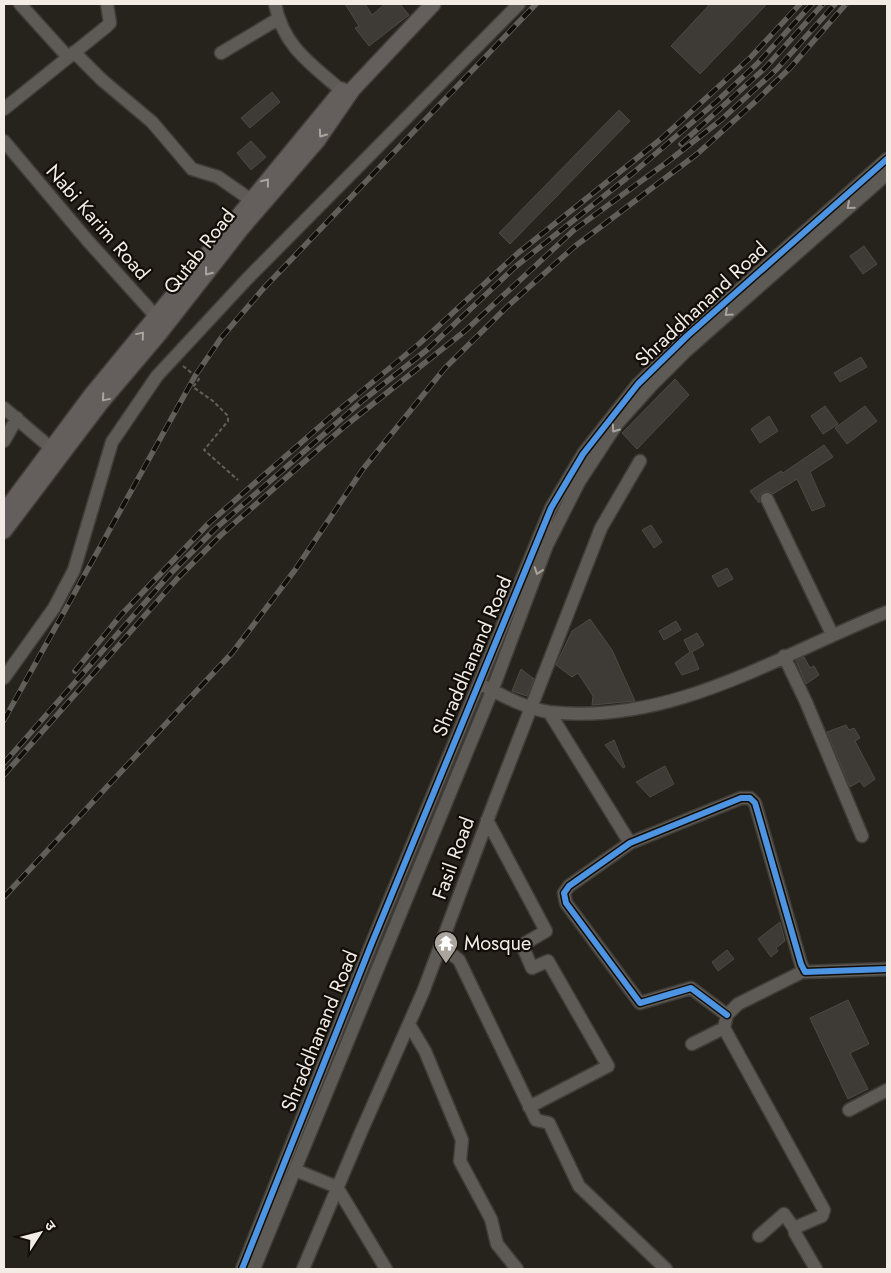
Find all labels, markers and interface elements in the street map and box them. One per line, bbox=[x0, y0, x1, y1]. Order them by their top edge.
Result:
one-way arrow bbox=[319, 128, 328, 137]
street label: Nabi Karim Road bbox=[39, 158, 156, 287]
one-way arrow bbox=[260, 179, 269, 188]
one-way arrow bbox=[847, 200, 856, 209]
street label: Qutab Road bbox=[157, 202, 242, 300]
street label: Shraddhanand Road bbox=[629, 235, 774, 374]
one-way arrow bbox=[205, 266, 213, 275]
one-way arrow bbox=[725, 307, 734, 316]
one-way arrow bbox=[135, 332, 144, 341]
one-way arrow bbox=[102, 392, 111, 401]
one-way arrow bbox=[612, 423, 621, 432]
one-way arrow bbox=[534, 566, 544, 575]
street label: Shraddhanand Road bbox=[426, 571, 519, 741]
street label: Fasil Road bbox=[425, 813, 482, 904]
place label: Mosque bbox=[464, 929, 531, 958]
temple icon: Mosque bbox=[433, 930, 459, 964]
street label: Shraddhanand Road bbox=[274, 946, 365, 1116]
north arrow bbox=[15, 1208, 65, 1258]
text: उ bbox=[40, 1216, 61, 1235]

